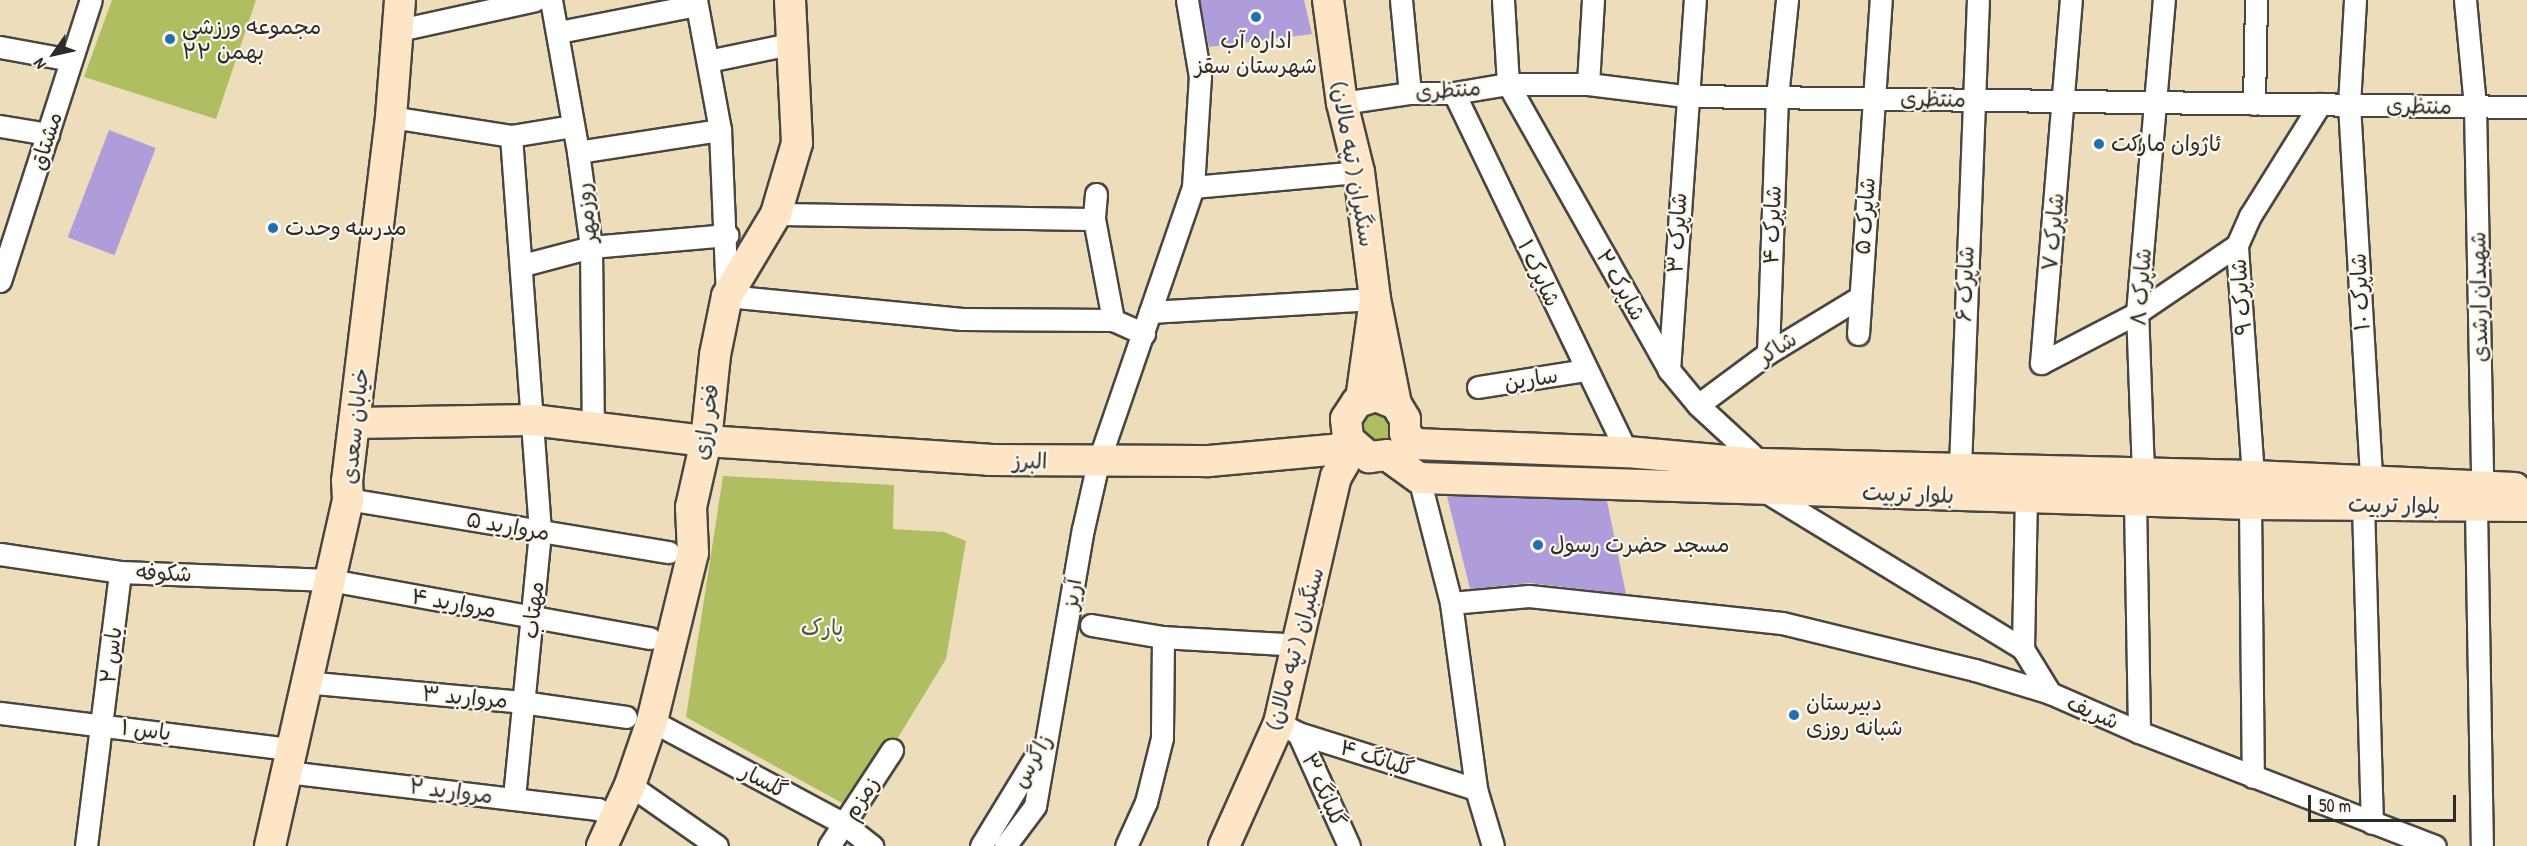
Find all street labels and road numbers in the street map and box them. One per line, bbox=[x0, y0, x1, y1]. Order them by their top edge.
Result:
street label: منتظری bbox=[1414, 75, 1482, 105]
street label: سنگبران ( تپه مالان) bbox=[1325, 79, 1381, 249]
street label: منتظری bbox=[1900, 85, 1966, 113]
street label: منتظری bbox=[2386, 92, 2452, 120]
street label: مشتاق bbox=[24, 109, 68, 173]
street label: شاپرک ۵ bbox=[1849, 176, 1881, 256]
street label: روزمهر bbox=[569, 181, 603, 245]
street label: شاپرک ۴ bbox=[1757, 185, 1787, 265]
street label: شاپرک ۳ bbox=[1662, 192, 1692, 274]
street label: شاپرک ۷ bbox=[2036, 192, 2070, 272]
street label: شهیدان ارشدی bbox=[2465, 231, 2493, 363]
street label: شاپرک ۱ bbox=[1512, 235, 1566, 311]
street label: شاپرک ۲ bbox=[1591, 245, 1651, 325]
street label: شاپرک ۶ bbox=[1950, 246, 1980, 322]
street label: شاپرک ۸ bbox=[2125, 247, 2157, 327]
street label: شاپرک ۱۰ bbox=[2345, 252, 2375, 332]
street label: شاپرک ۹ bbox=[2225, 258, 2257, 336]
street label: شاکر bbox=[1752, 326, 1802, 370]
street label: سارین bbox=[1502, 362, 1560, 396]
street label: خیابان سعدی bbox=[336, 367, 374, 485]
street label: فخر رازی bbox=[688, 382, 724, 462]
street label: البرز bbox=[1012, 447, 1048, 475]
street label: بلوار تربیت bbox=[1862, 479, 1954, 509]
street label: بلوار تربیت bbox=[2348, 491, 2440, 519]
street label: مروارید ۵ bbox=[464, 506, 552, 546]
street label: شکوفه bbox=[136, 559, 192, 587]
street label: سنگبران ( تپه مالان) bbox=[1261, 565, 1329, 733]
street label: آریز bbox=[1057, 577, 1087, 611]
street label: مهتاب bbox=[517, 580, 549, 640]
street label: مروارید ۴ bbox=[410, 583, 498, 623]
street label: یاس ۲ bbox=[94, 625, 128, 685]
street label: مرواربد ۳ bbox=[421, 680, 509, 714]
street label: شریف bbox=[2063, 689, 2123, 735]
street label: یاس ۱ bbox=[119, 714, 173, 746]
street label: زاگرس bbox=[1006, 729, 1058, 793]
street label: گلبانگ ۴ bbox=[1337, 734, 1417, 782]
street label: گلبانگ ۳ bbox=[1296, 749, 1352, 831]
street label: گلسار bbox=[736, 758, 792, 804]
street label: زمزم bbox=[837, 771, 885, 825]
street label: مروارید ۲ bbox=[408, 773, 494, 809]

